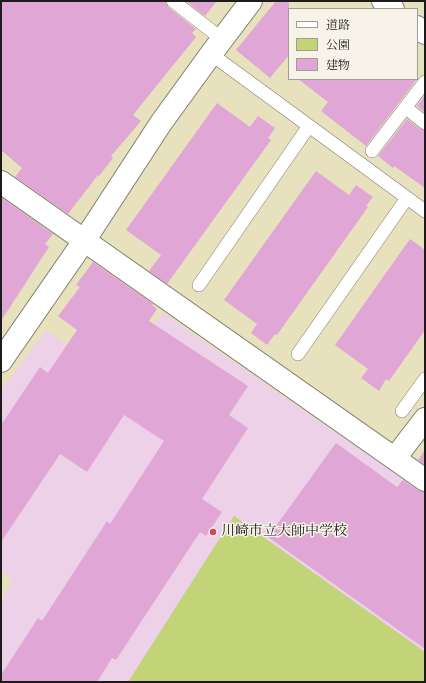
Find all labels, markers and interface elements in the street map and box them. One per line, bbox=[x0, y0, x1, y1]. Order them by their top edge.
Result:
legend bbox=[288, 8, 418, 80]
text: 道路 bbox=[326, 18, 350, 33]
text: 公園 bbox=[326, 38, 350, 53]
text: 建物 bbox=[326, 58, 350, 73]
place label: 川崎市立大師中学校 bbox=[221, 524, 347, 540]
marker: 川崎市立大師中学校 bbox=[208, 527, 218, 537]

